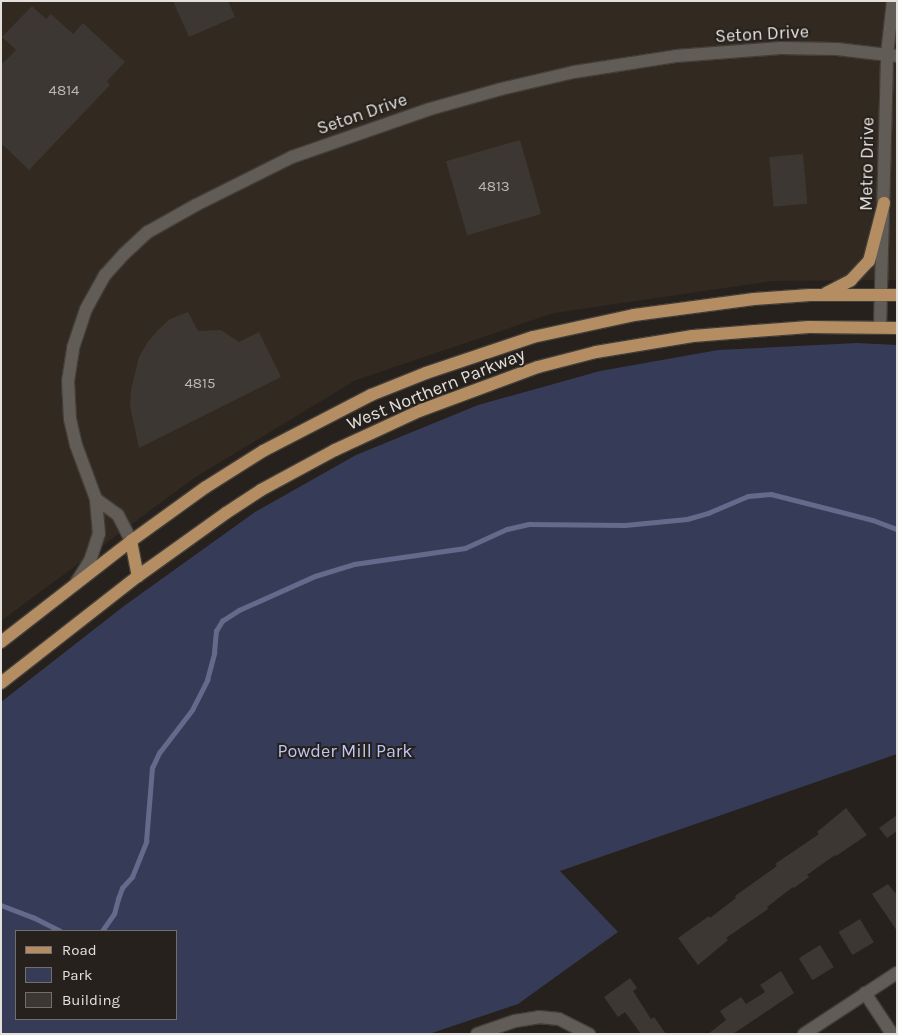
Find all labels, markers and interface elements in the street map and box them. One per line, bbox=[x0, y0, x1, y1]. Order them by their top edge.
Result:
street label: Seton Drive bbox=[715, 21, 809, 47]
house number: 4814 bbox=[49, 82, 79, 100]
street label: Seton Drive bbox=[314, 89, 410, 139]
street label: Metro Drive bbox=[855, 117, 879, 211]
house number: 4813 bbox=[478, 178, 510, 196]
street label: West Northern Parkway bbox=[344, 343, 528, 435]
house number: 4815 bbox=[184, 375, 216, 393]
park label: Powder Mill Park bbox=[277, 740, 413, 762]
legend bbox=[15, 930, 178, 1020]
text: Road bbox=[62, 941, 97, 959]
text: Park bbox=[62, 966, 92, 984]
text: Building bbox=[62, 991, 120, 1009]

